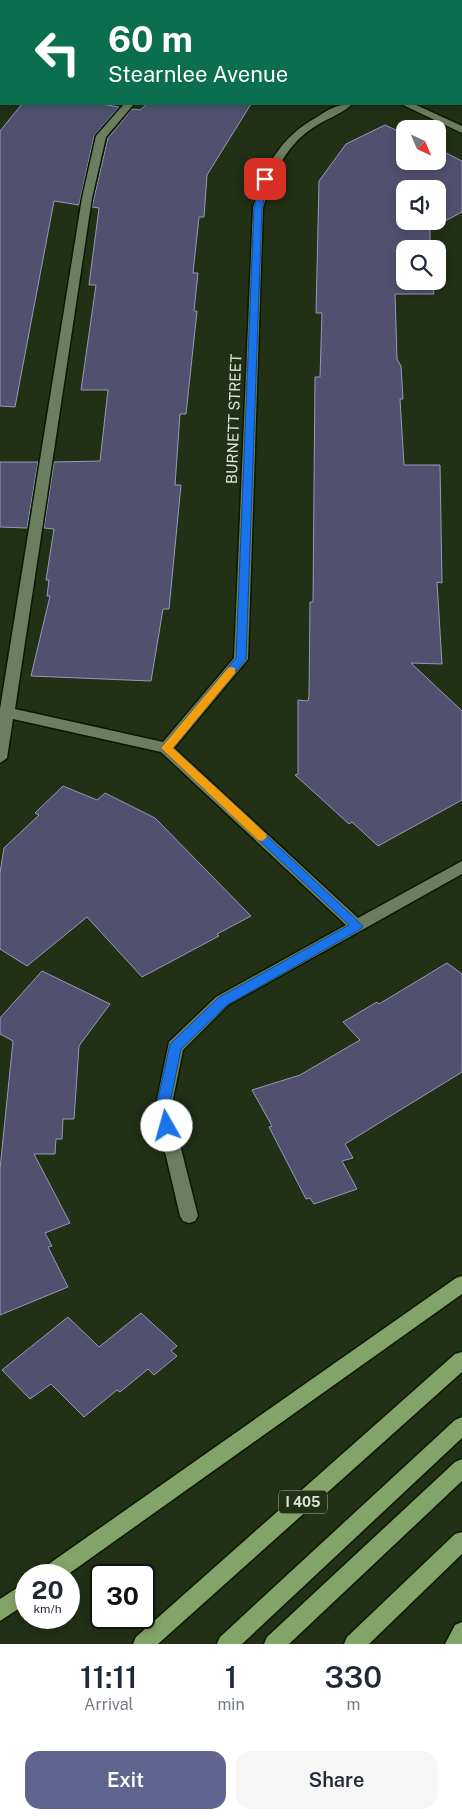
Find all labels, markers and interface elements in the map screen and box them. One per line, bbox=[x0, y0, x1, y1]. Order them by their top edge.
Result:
text: 60 m bbox=[108, 19, 193, 60]
icon: left bbox=[25, 20, 90, 85]
text: Stearnlee Avenue bbox=[108, 61, 288, 87]
north arrow bbox=[396, 120, 446, 170]
map controls bbox=[396, 120, 446, 290]
pin bbox=[244, 158, 286, 200]
icon: arrive bbox=[251, 165, 279, 193]
button: sound bbox=[396, 180, 446, 230]
button: search bbox=[396, 240, 446, 290]
street label: BURNETT STREET bbox=[223, 354, 244, 484]
position arrow bbox=[140, 1099, 192, 1151]
road number: I 405 bbox=[279, 1490, 327, 1514]
speed limit sign: 30 bbox=[90, 1564, 155, 1629]
text: 20 bbox=[32, 1575, 64, 1605]
text: km/h bbox=[33, 1602, 62, 1616]
text: 11:11 bbox=[80, 1659, 138, 1695]
text: 1 bbox=[225, 1659, 237, 1695]
text: 330 bbox=[325, 1659, 382, 1695]
text: Arrival bbox=[84, 1695, 133, 1714]
text: min bbox=[218, 1695, 245, 1714]
text: m bbox=[346, 1695, 360, 1714]
button: Exit bbox=[25, 1751, 226, 1809]
button: Share bbox=[236, 1751, 437, 1809]

